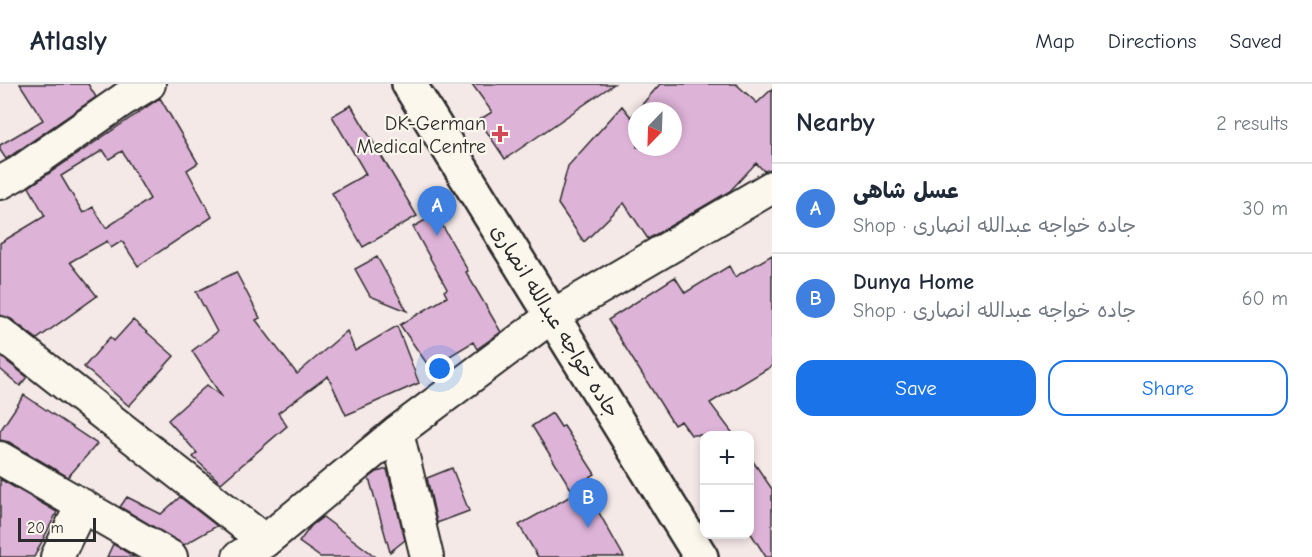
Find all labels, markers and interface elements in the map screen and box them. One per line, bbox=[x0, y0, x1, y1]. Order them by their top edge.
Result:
text: Atlasly bbox=[30, 25, 107, 57]
text: Map bbox=[1035, 29, 1075, 53]
text: Directions bbox=[1108, 29, 1197, 53]
text: Saved bbox=[1230, 29, 1282, 53]
north arrow bbox=[628, 102, 682, 156]
text: Nearby bbox=[796, 108, 875, 138]
place label: DK-German Medical Centre bbox=[356, 112, 486, 158]
text: 2 results bbox=[1216, 112, 1288, 135]
marker: DK-German Medical Centre bbox=[491, 125, 509, 143]
text: عسل شاهی bbox=[853, 178, 959, 204]
pin: A bbox=[418, 186, 456, 236]
text: A bbox=[810, 197, 821, 220]
text: 30 m bbox=[1242, 197, 1288, 220]
text: Shop · جاده خواجه عبدالله انصاری bbox=[853, 214, 1136, 237]
street label: جاده خواجه عبدالله انصاری bbox=[486, 220, 624, 422]
text: Dunya Home bbox=[853, 269, 974, 295]
text: B bbox=[809, 287, 822, 310]
text: 60 m bbox=[1242, 287, 1288, 310]
text: Shop · جاده خواجه عبدالله انصاری bbox=[853, 299, 1136, 322]
your location bbox=[425, 354, 454, 383]
button: Save bbox=[796, 360, 1036, 416]
button: Share bbox=[1048, 360, 1288, 416]
map controls bbox=[700, 431, 754, 539]
button: + bbox=[700, 431, 754, 485]
pin: B bbox=[568, 478, 608, 528]
button: − bbox=[700, 485, 754, 539]
scale bar bbox=[18, 515, 96, 542]
text: 20 m bbox=[27, 519, 64, 537]

